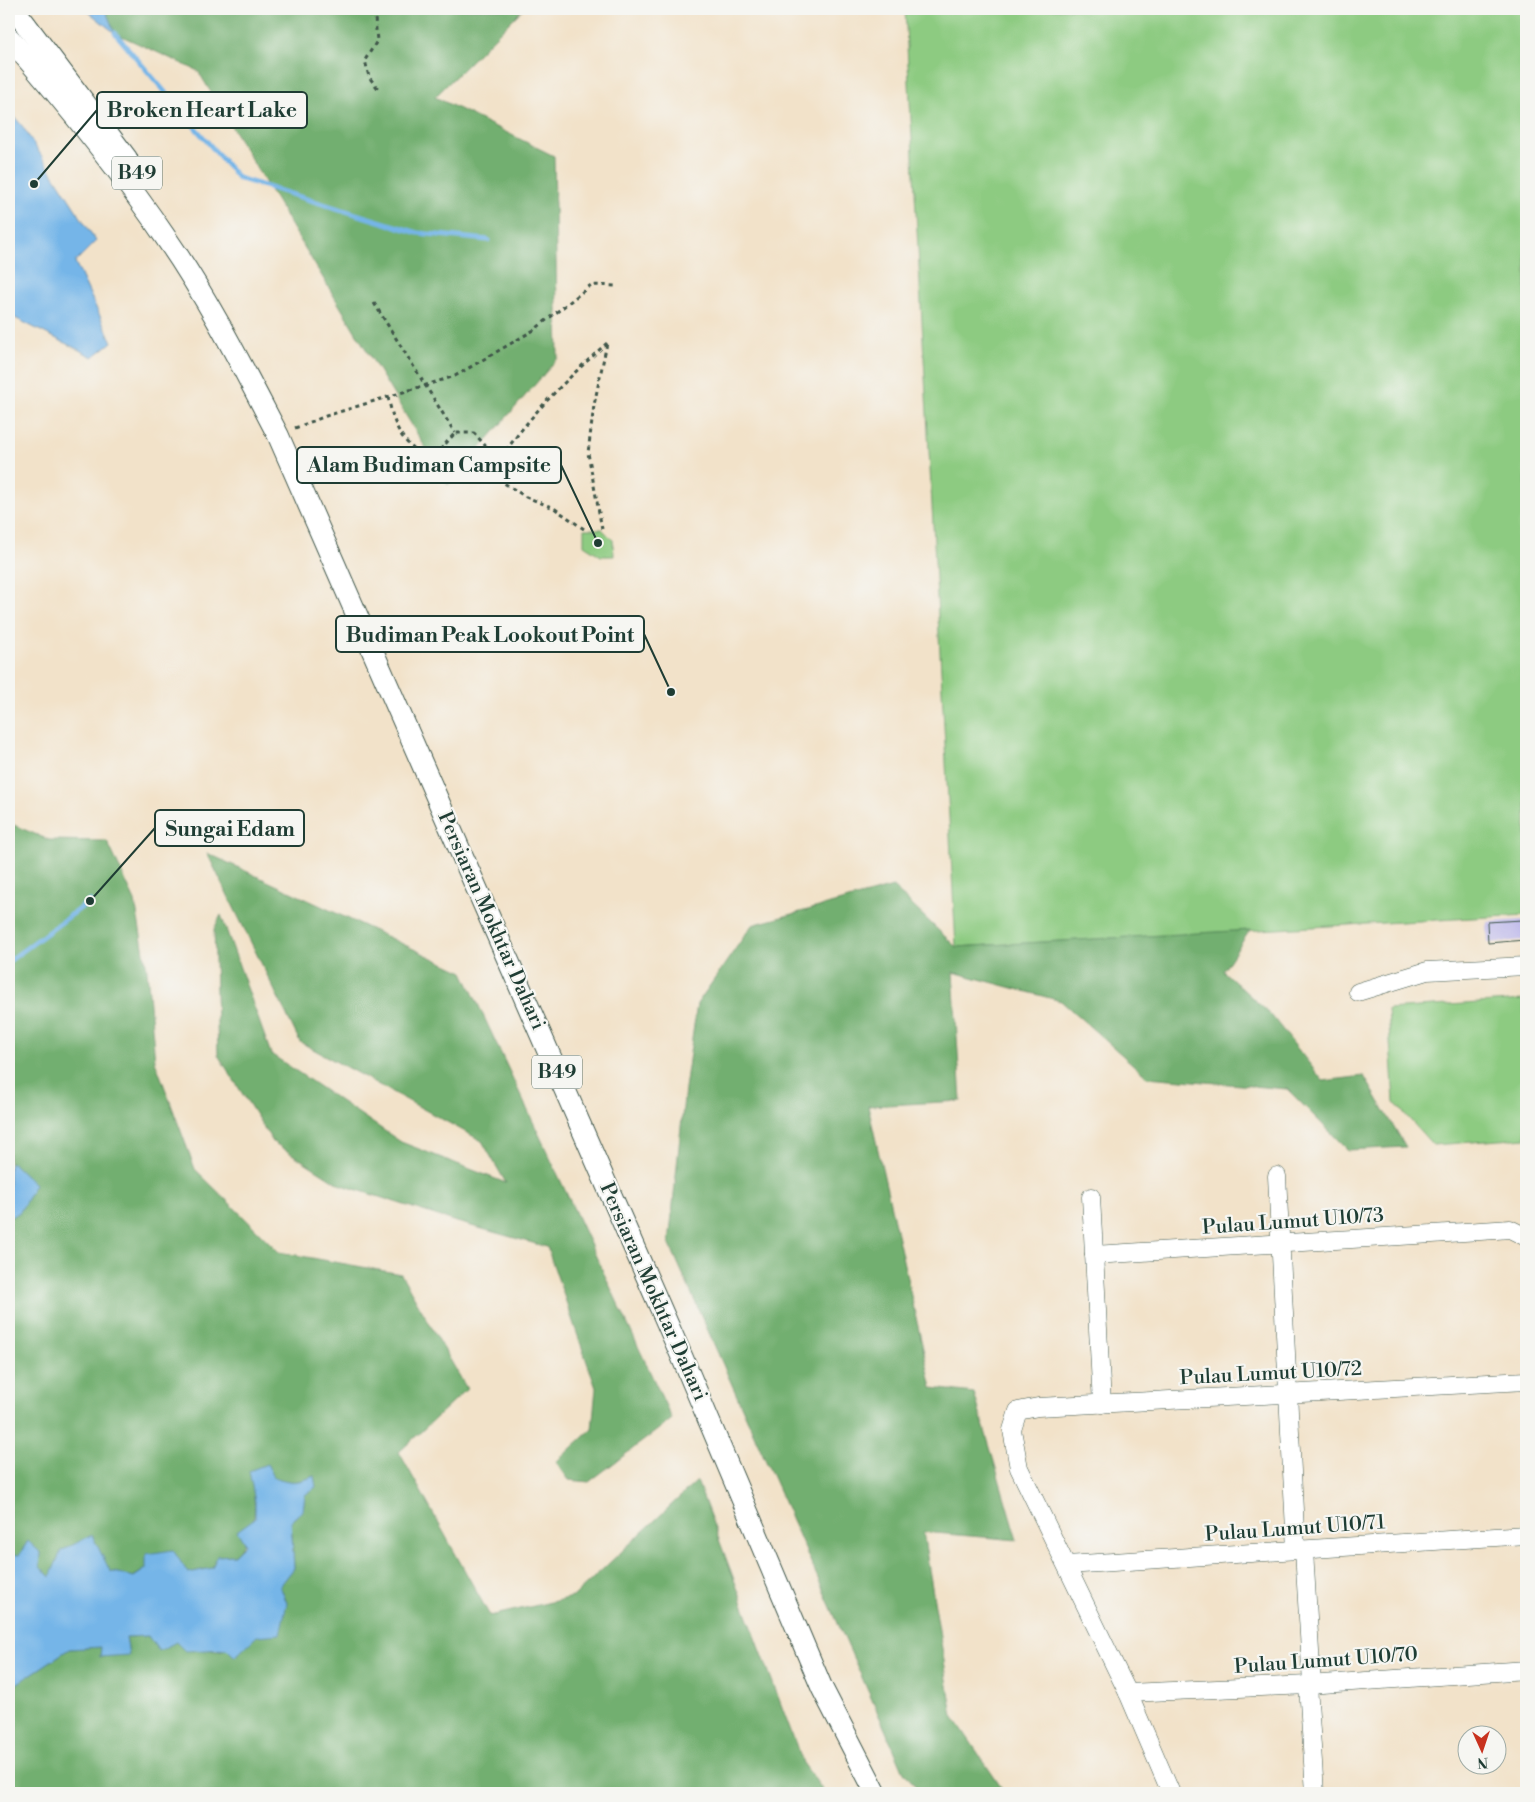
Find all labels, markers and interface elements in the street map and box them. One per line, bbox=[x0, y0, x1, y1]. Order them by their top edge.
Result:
callout: Broken Heart Lake bbox=[97, 92, 307, 128]
text: Broken Heart Lake bbox=[107, 98, 297, 124]
road number: B49 bbox=[112, 156, 162, 190]
callout: Alam Budiman Campsite bbox=[297, 447, 561, 483]
text: Alam Budiman Campsite bbox=[306, 453, 551, 479]
callout: Budiman Peak Lookout Point bbox=[336, 616, 644, 652]
text: Budiman Peak Lookout Point bbox=[346, 623, 635, 649]
street label: Persiaran Mokhtar Dahari bbox=[432, 808, 551, 1034]
callout: Sungai Edam bbox=[155, 810, 304, 846]
text: Sungai Edam bbox=[165, 817, 295, 843]
road number: B49 bbox=[532, 1056, 582, 1088]
street label: Persiaran Mokhtar Dahari bbox=[594, 1179, 713, 1405]
street label: Pulau Lumut U10/73 bbox=[1201, 1203, 1385, 1241]
street label: Pulau Lumut U10/72 bbox=[1179, 1357, 1363, 1391]
street label: Pulau Lumut U10/71 bbox=[1204, 1510, 1386, 1548]
street label: Pulau Lumut U10/70 bbox=[1233, 1642, 1419, 1680]
north arrow bbox=[1458, 1724, 1508, 1774]
text: N bbox=[1477, 1753, 1489, 1771]

